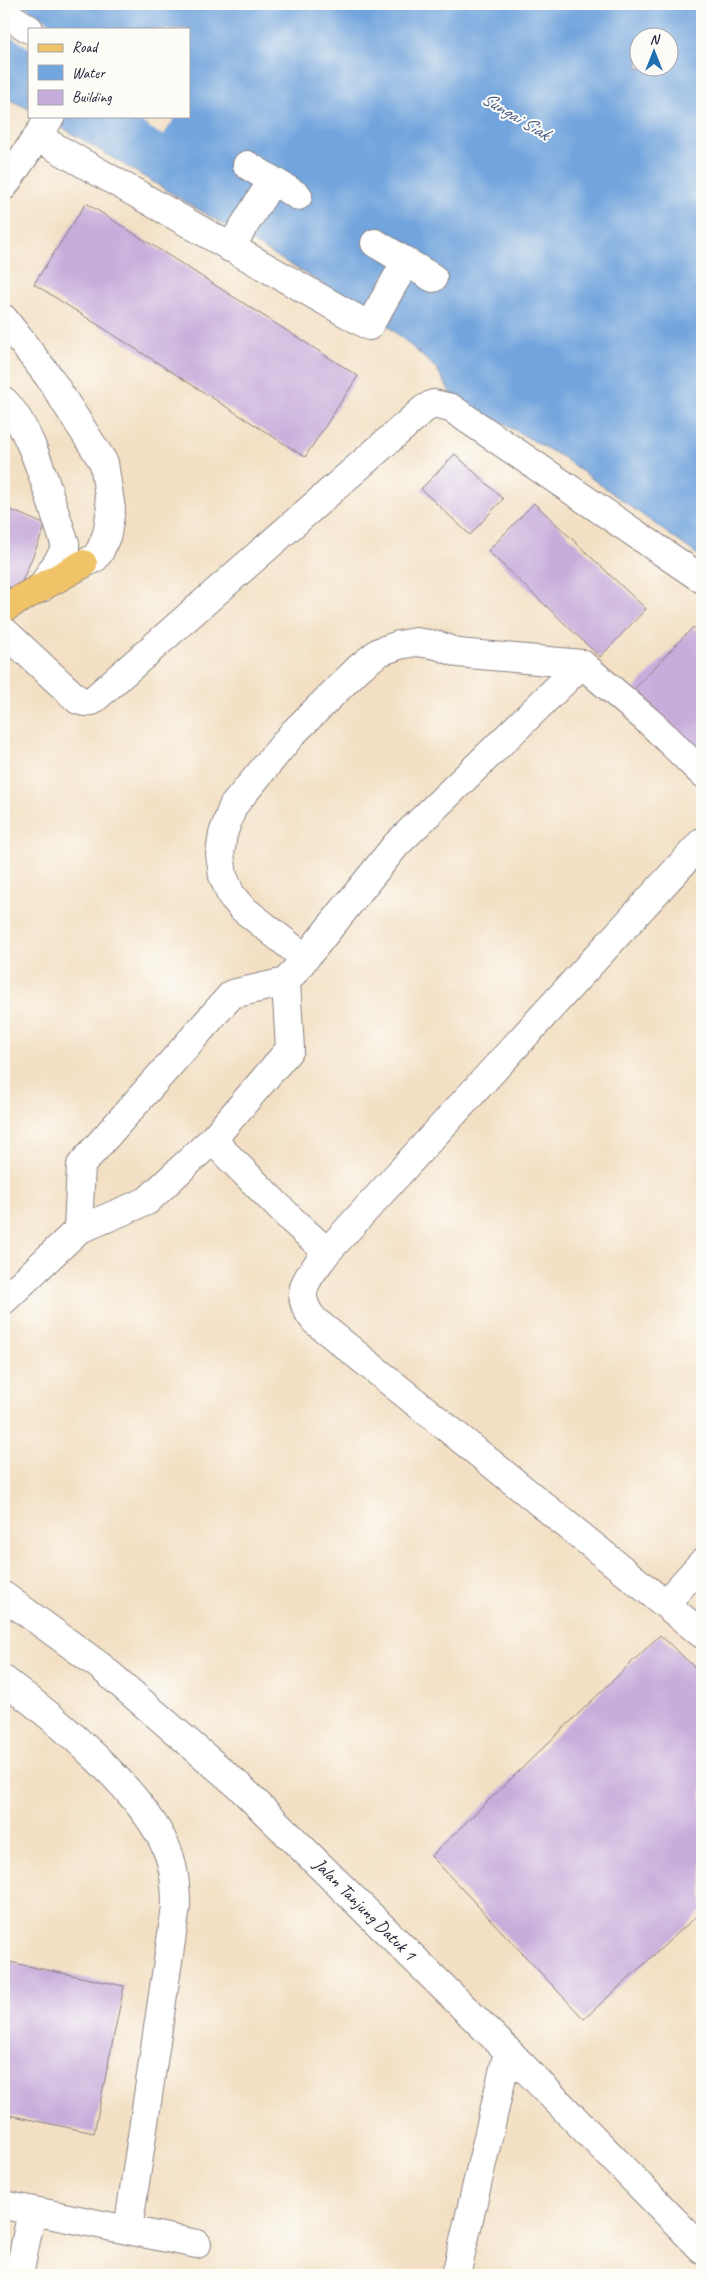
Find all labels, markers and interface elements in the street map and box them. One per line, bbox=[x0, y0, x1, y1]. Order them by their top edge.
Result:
legend bbox=[28, 28, 190, 118]
north arrow bbox=[628, 28, 678, 78]
text: N bbox=[650, 31, 661, 48]
text: Road bbox=[72, 38, 99, 57]
text: Water bbox=[72, 64, 106, 83]
water label: Sungai Siak bbox=[477, 86, 556, 147]
text: Building bbox=[72, 88, 112, 107]
street label: Jalan Tanjung Datuk 1 bbox=[308, 1852, 422, 1966]

